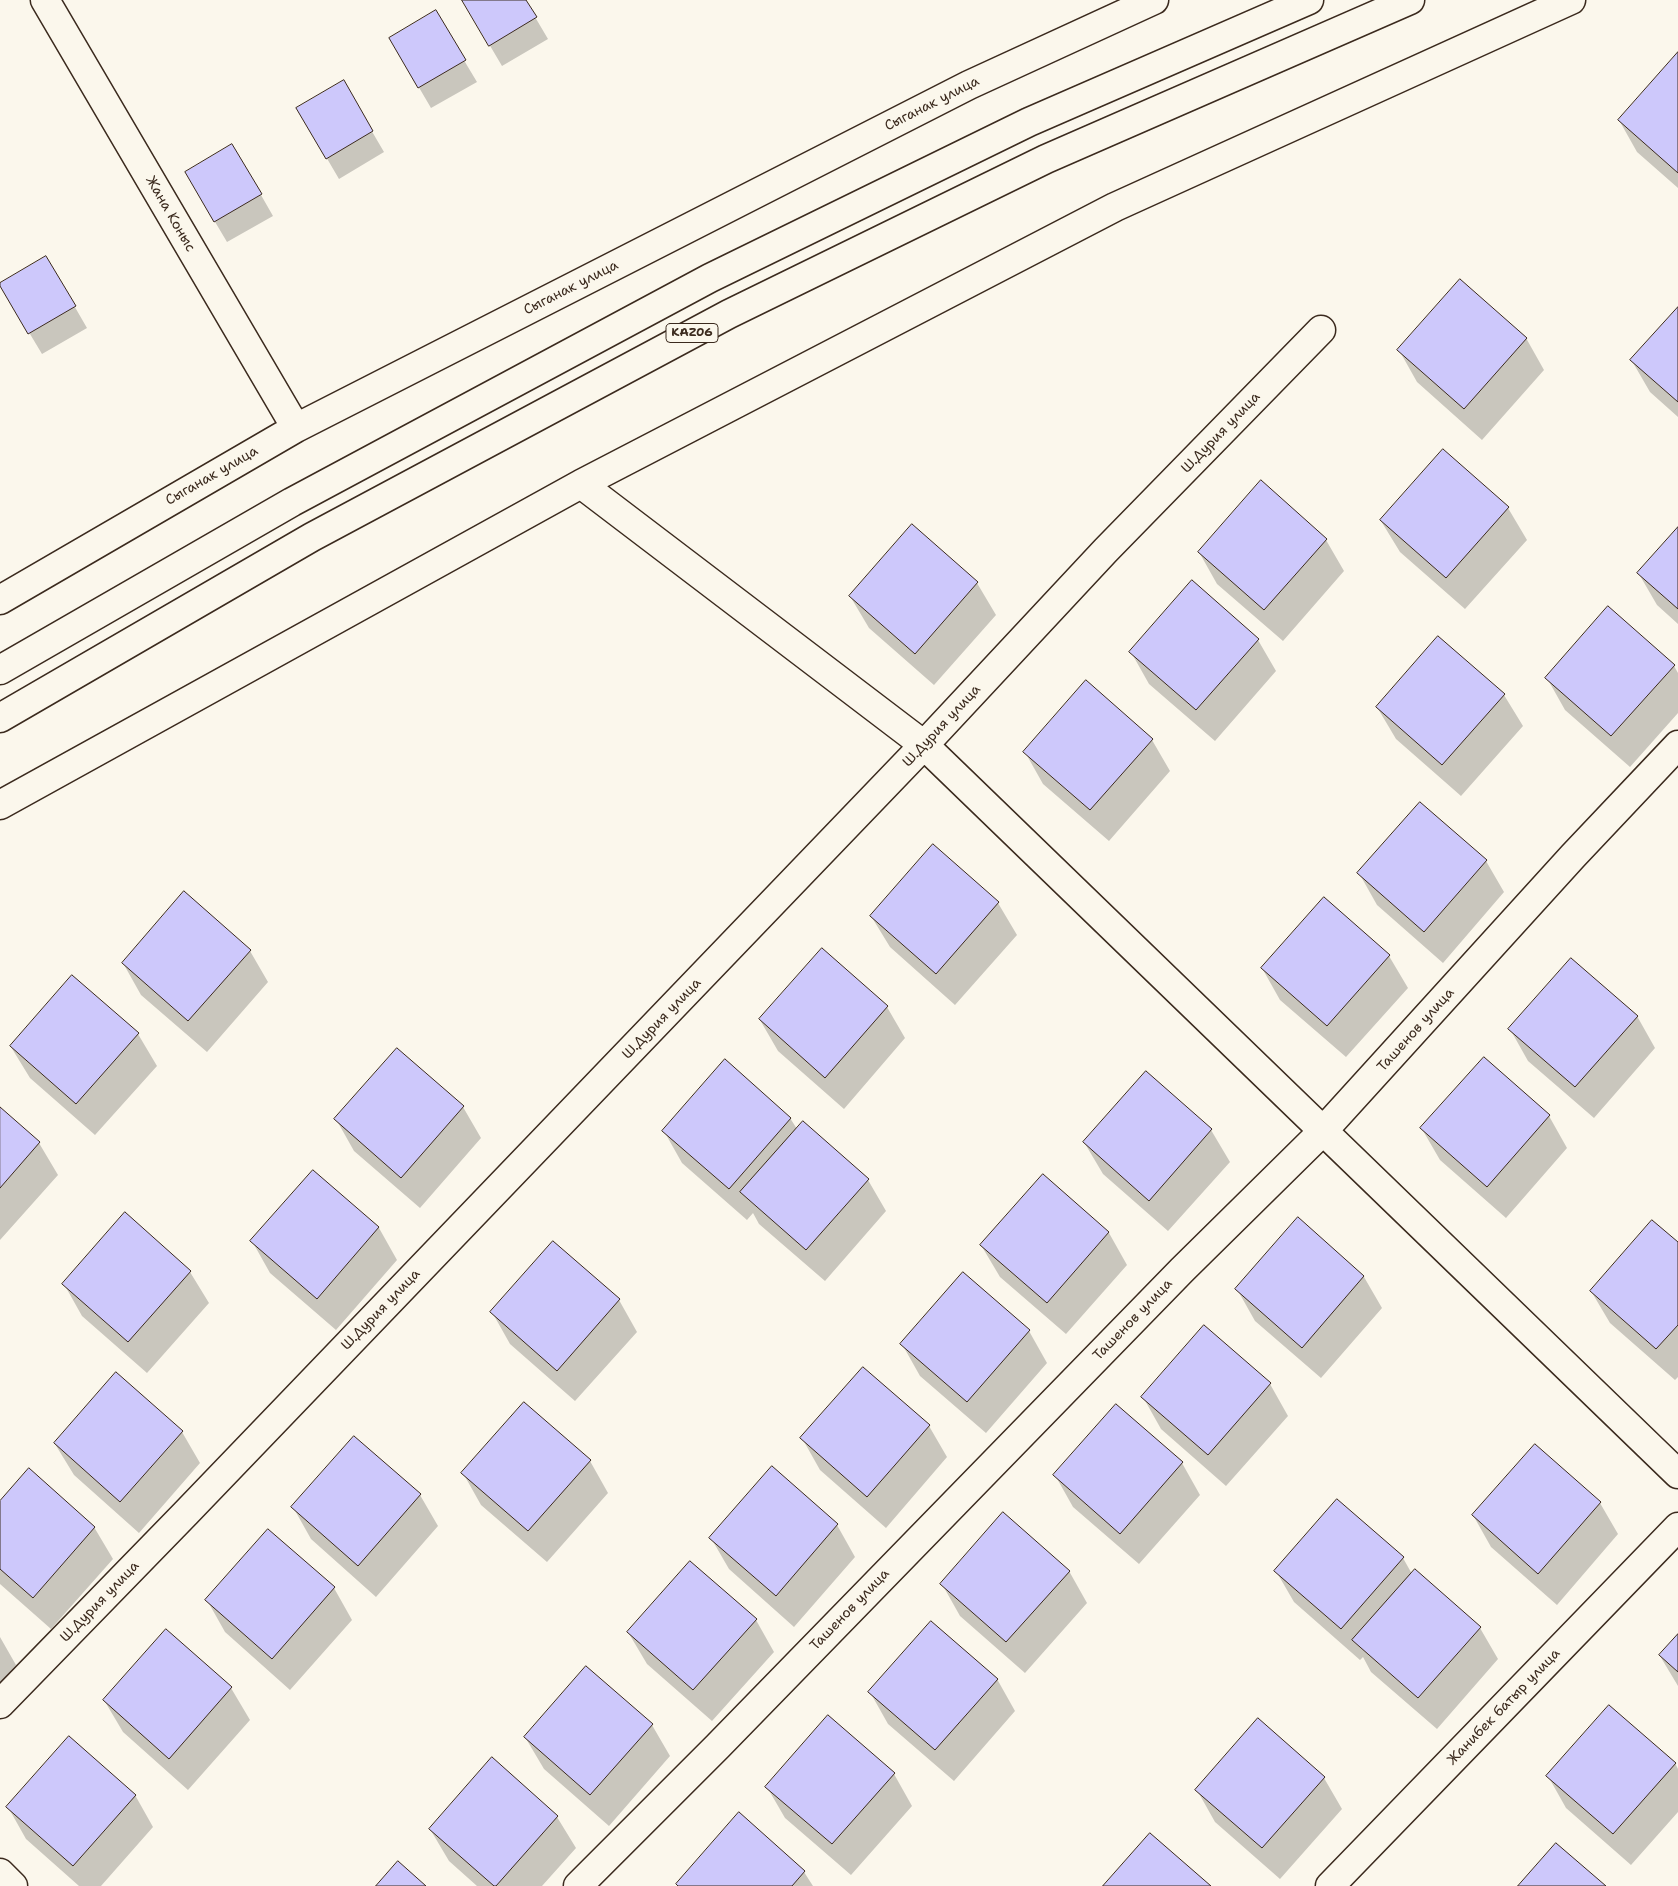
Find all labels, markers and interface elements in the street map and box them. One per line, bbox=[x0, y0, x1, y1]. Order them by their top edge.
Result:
street label: Сыганак улица bbox=[882, 73, 982, 135]
street label: Жана Коныс bbox=[142, 173, 198, 255]
street label: Сыганак улица bbox=[521, 257, 621, 319]
road number: KАZ06 bbox=[666, 323, 718, 342]
street label: Ш.Дурия улица bbox=[1178, 389, 1264, 477]
street label: Сыганак улица bbox=[163, 443, 261, 509]
street label: Ш.Дурия улица bbox=[900, 681, 984, 771]
street label: Ш.Дурия улица bbox=[619, 975, 705, 1063]
street label: Ташенов улица bbox=[1374, 985, 1458, 1075]
street label: Ш.Дурия улица bbox=[338, 1266, 424, 1354]
street label: Ташенов улица bbox=[1090, 1276, 1176, 1364]
street label: Ш.Дурия улица bbox=[57, 1558, 143, 1646]
street label: Ташенов улица bbox=[807, 1566, 893, 1654]
street label: Жанибек батыр улица bbox=[1444, 1645, 1564, 1769]

